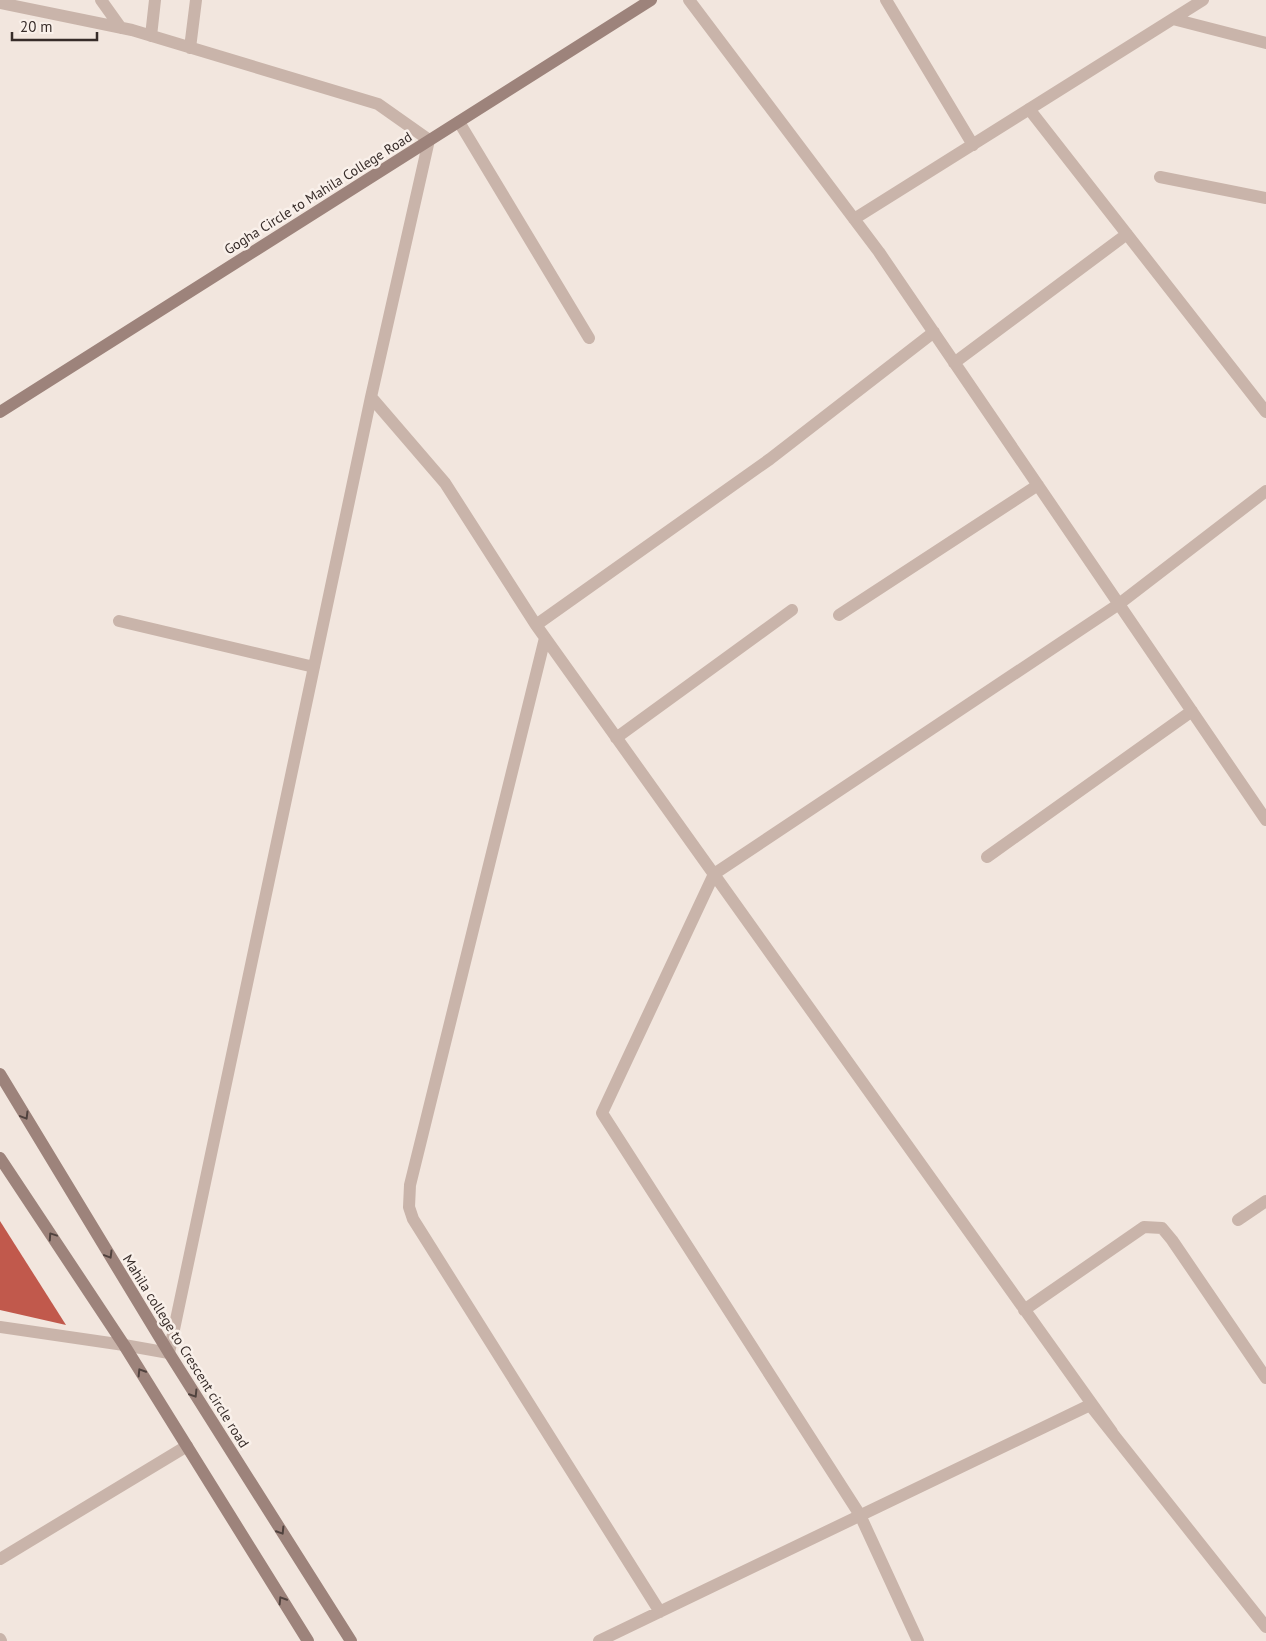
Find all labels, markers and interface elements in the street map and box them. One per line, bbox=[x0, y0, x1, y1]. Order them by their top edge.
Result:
scale bar bbox=[12, 10, 98, 42]
text: 20 m bbox=[20, 17, 53, 36]
street label: Gogha Circle to Mahila College Road bbox=[221, 128, 415, 258]
one-way arrow bbox=[19, 1111, 29, 1120]
one-way arrow bbox=[49, 1233, 58, 1242]
one-way arrow bbox=[103, 1250, 113, 1259]
street label: Mahila college to Crescent circle road bbox=[119, 1251, 253, 1451]
one-way arrow bbox=[138, 1369, 148, 1378]
one-way arrow bbox=[188, 1388, 198, 1397]
one-way arrow bbox=[275, 1525, 284, 1535]
one-way arrow bbox=[279, 1596, 289, 1605]

